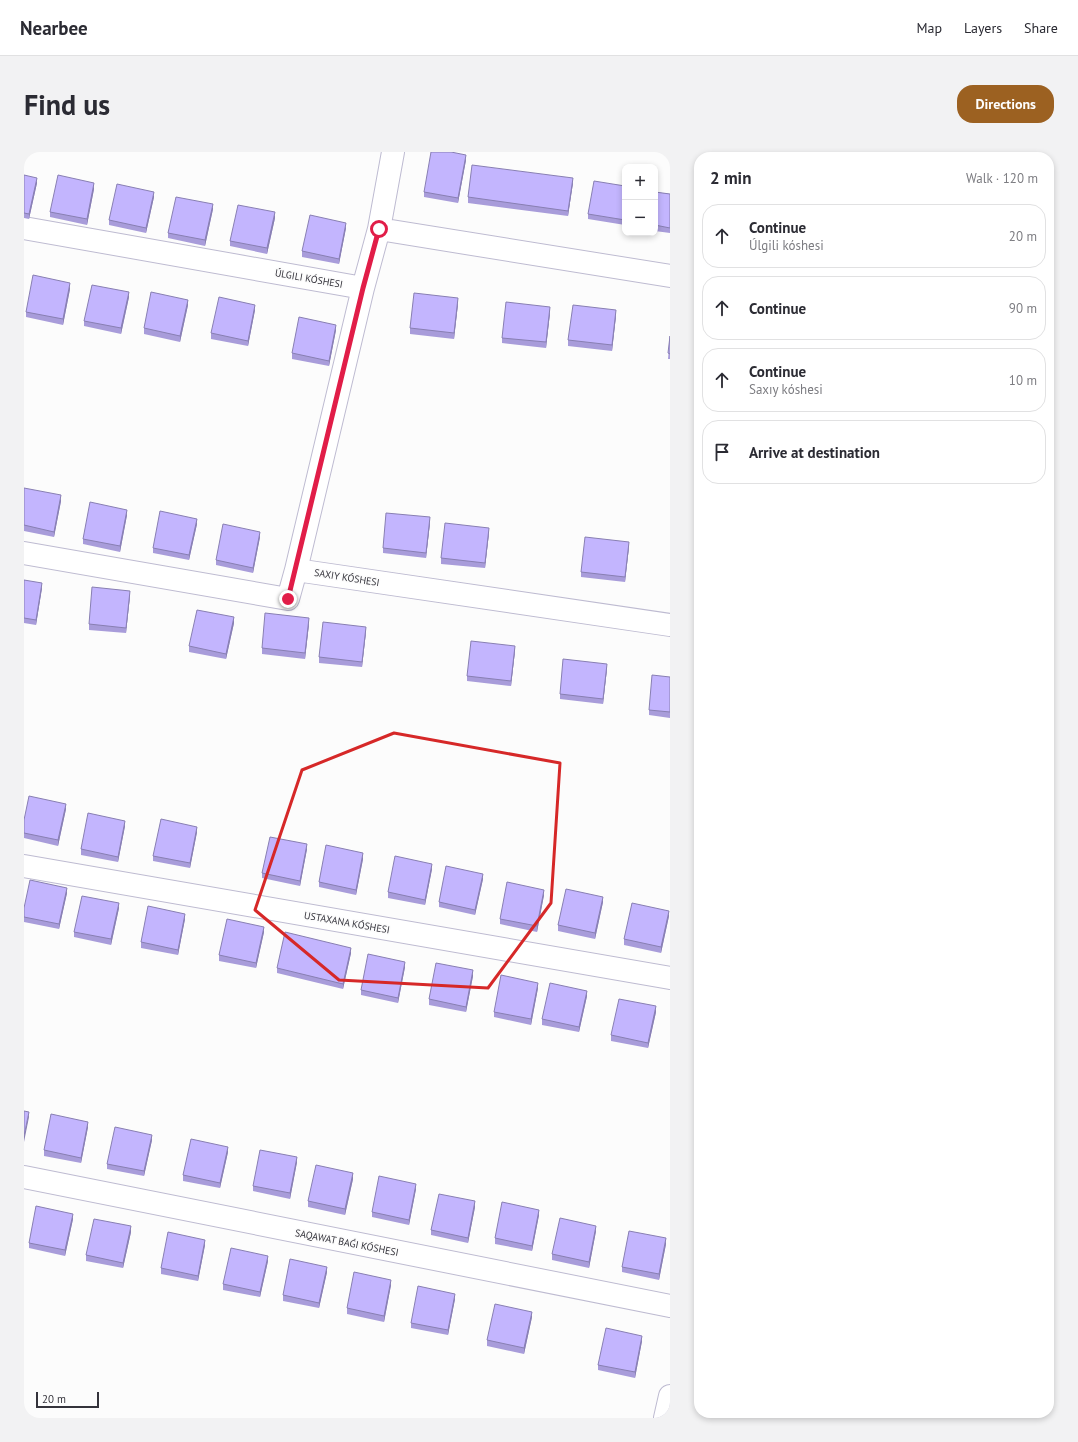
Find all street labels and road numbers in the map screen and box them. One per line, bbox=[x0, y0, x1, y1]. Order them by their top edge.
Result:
street label: ÚLGILI KÓSHESI bbox=[274, 266, 344, 291]
street label: SAXIY KÓSHESI bbox=[313, 566, 381, 589]
street label: USTAXANA KÓSHESI bbox=[303, 909, 391, 936]
street label: SAQAWAT BAǴI KÓSHESI bbox=[294, 1226, 400, 1259]

